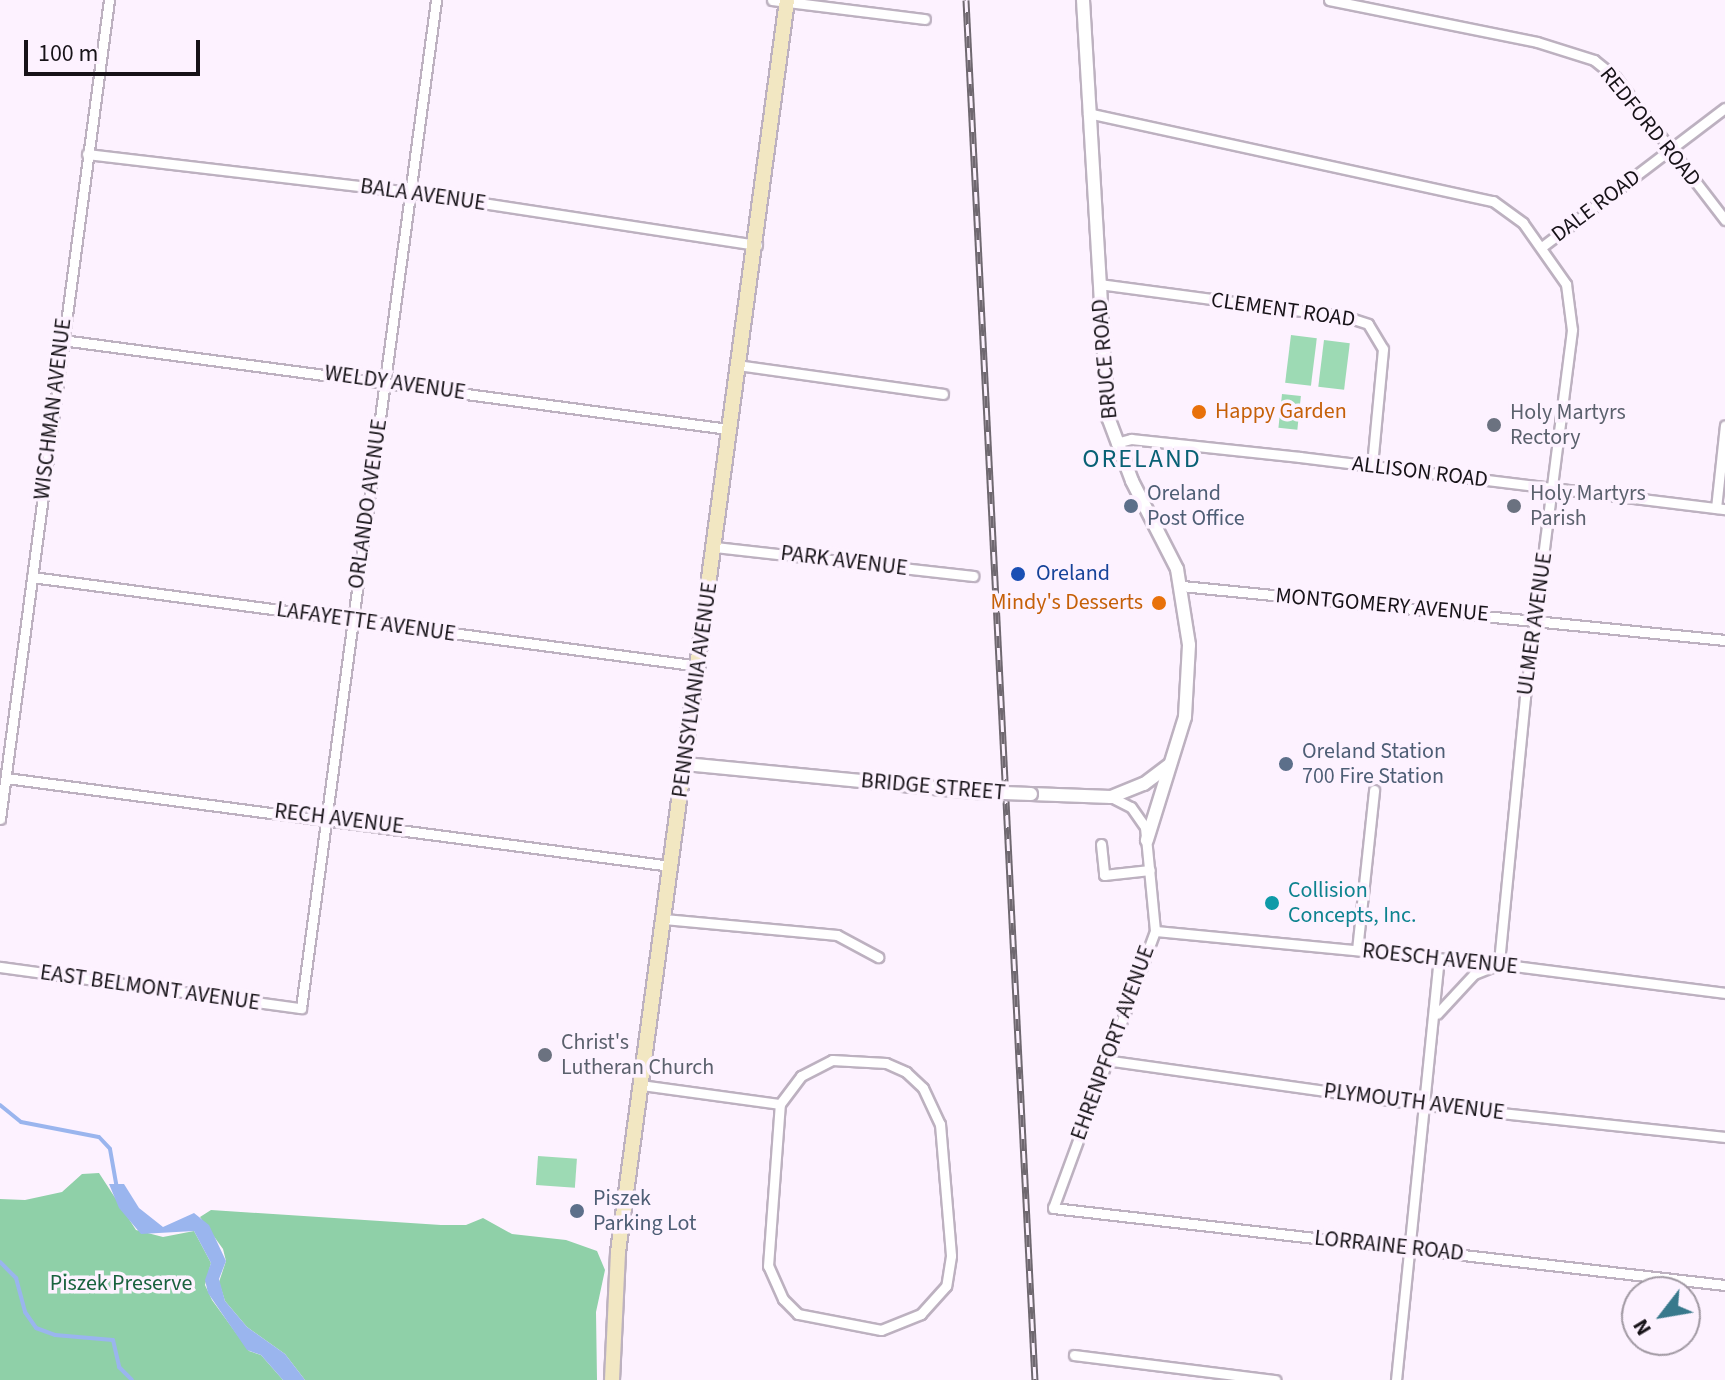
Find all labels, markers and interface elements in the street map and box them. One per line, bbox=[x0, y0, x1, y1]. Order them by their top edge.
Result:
scale bar bbox=[28, 24, 204, 74]
text: 100 m bbox=[38, 36, 98, 71]
street label: REDFORD ROAD bbox=[1594, 62, 1706, 192]
street label: DALE ROAD bbox=[1546, 164, 1646, 248]
street label: BALA AVENUE bbox=[358, 173, 488, 217]
street label: CLEMENT ROAD bbox=[1209, 287, 1357, 333]
street label: BRUCE ROAD bbox=[1087, 298, 1123, 420]
street label: WISCHMAN AVENUE bbox=[29, 317, 77, 501]
street label: WELDY AVENUE bbox=[323, 360, 467, 406]
place label: Happy Garden bbox=[1215, 399, 1347, 425]
place label: Holy Martyrs Rectory bbox=[1510, 399, 1626, 450]
marker: Happy Garden bbox=[1190, 403, 1208, 421]
marker: Holy Martyrs Rectory bbox=[1485, 416, 1503, 434]
street label: ORLANDO AVENUE bbox=[343, 417, 393, 591]
district label: ORELAND bbox=[1082, 443, 1202, 475]
street label: ALLISON ROAD bbox=[1351, 451, 1489, 493]
place label: Oreland Post Office bbox=[1147, 480, 1245, 532]
place label: Holy Martyrs Parish bbox=[1530, 480, 1646, 532]
marker: Oreland Post Office bbox=[1122, 497, 1140, 515]
marker: Holy Martyrs Parish bbox=[1505, 497, 1523, 515]
street label: PARK AVENUE bbox=[779, 540, 909, 582]
street label: ULMER AVENUE bbox=[1512, 551, 1558, 697]
place label: Oreland bbox=[1036, 561, 1110, 587]
marker: Oreland bbox=[1007, 563, 1029, 585]
street label: PENNSYLVANIA AVENUE bbox=[667, 581, 723, 799]
street label: MONTGOMERY AVENUE bbox=[1274, 583, 1490, 627]
place label: Mindy's Desserts bbox=[991, 590, 1143, 616]
marker: Mindy's Desserts bbox=[1150, 594, 1168, 612]
street label: LAFAYETTE AVENUE bbox=[275, 596, 457, 648]
place label: Oreland Station 700 Fire Station bbox=[1302, 738, 1446, 790]
marker: Oreland Station 700 Fire Station bbox=[1277, 755, 1295, 773]
street label: BRIDGE STREET bbox=[860, 768, 1006, 806]
street label: RECH AVENUE bbox=[273, 798, 405, 840]
place label: Collision Concepts, Inc. bbox=[1288, 877, 1416, 928]
marker: Collision Concepts, Inc. bbox=[1263, 894, 1281, 912]
street label: ROESCH AVENUE bbox=[1361, 938, 1519, 980]
street label: EHRENPFORT AVENUE bbox=[1066, 942, 1160, 1144]
street label: EAST BELMONT AVENUE bbox=[38, 959, 262, 1017]
place label: Christ's Lutheran Church bbox=[561, 1029, 714, 1080]
marker: Christ's Lutheran Church bbox=[536, 1046, 554, 1064]
street label: PLYMOUTH AVENUE bbox=[1322, 1078, 1506, 1126]
place label: Piszek Parking Lot bbox=[593, 1185, 696, 1236]
marker: Piszek Parking Lot bbox=[568, 1202, 586, 1220]
street label: LORRAINE ROAD bbox=[1313, 1225, 1465, 1267]
park label: Piszek Preserve bbox=[50, 1271, 192, 1297]
north arrow bbox=[1621, 1276, 1701, 1356]
text: N bbox=[1625, 1313, 1660, 1342]

